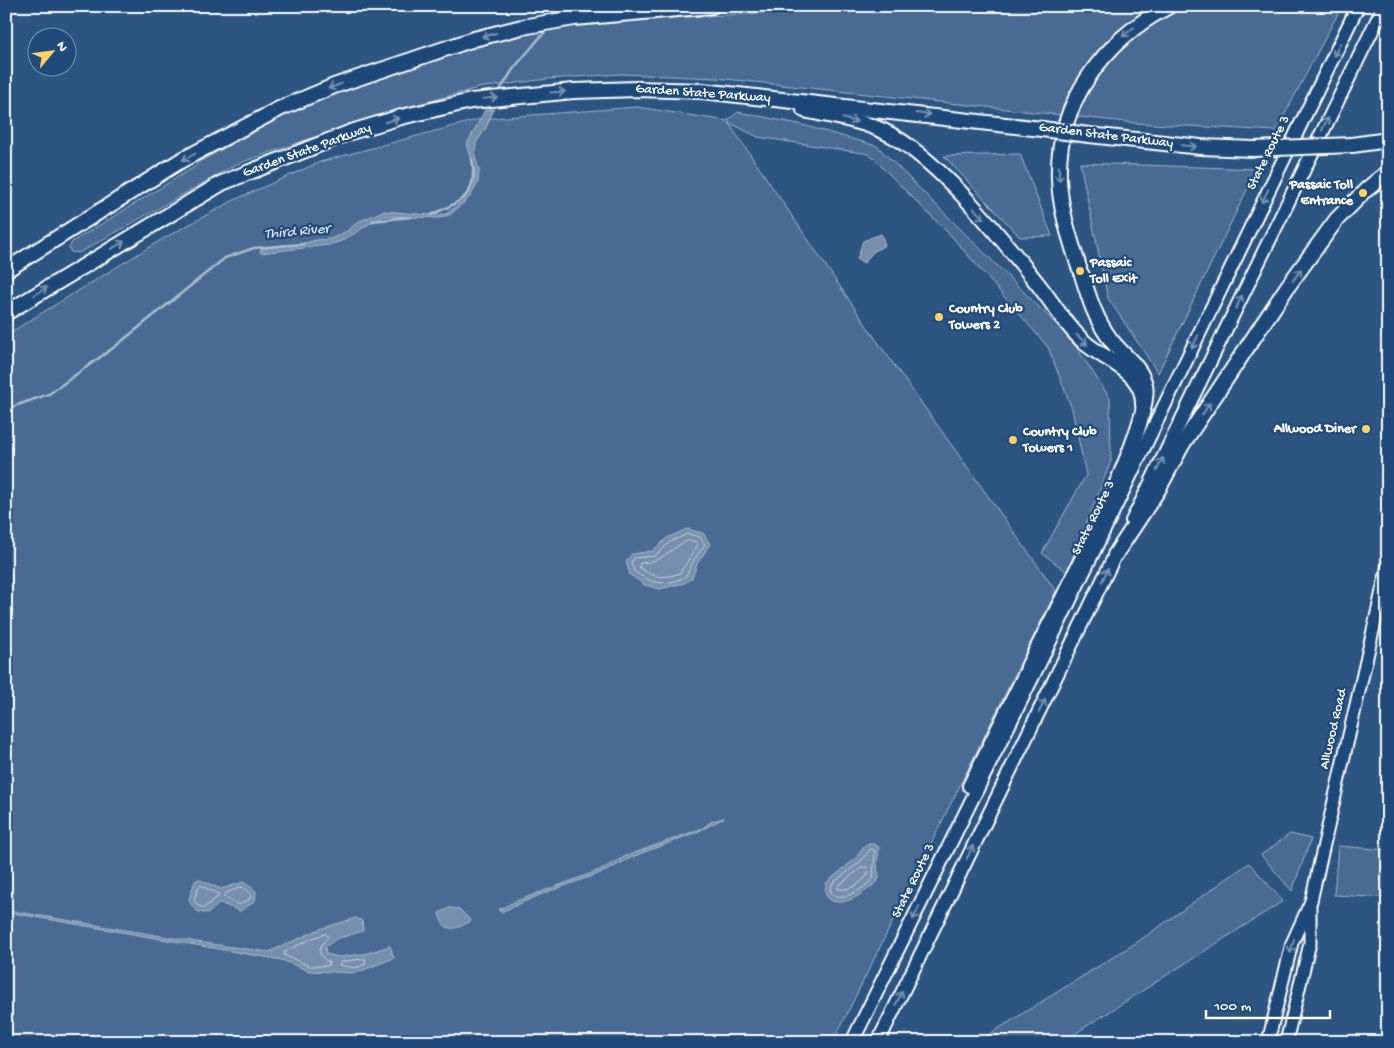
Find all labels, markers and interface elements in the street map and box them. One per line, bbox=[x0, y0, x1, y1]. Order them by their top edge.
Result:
one-way arrow bbox=[1121, 27, 1134, 38]
north arrow bbox=[28, 28, 78, 78]
one-way arrow bbox=[481, 30, 497, 40]
text: N bbox=[52, 39, 71, 55]
one-way arrow bbox=[1332, 42, 1341, 57]
street label: Garden State Parkway bbox=[635, 81, 771, 107]
one-way arrow bbox=[328, 82, 343, 91]
one-way arrow bbox=[550, 87, 566, 97]
one-way arrow bbox=[482, 93, 498, 103]
one-way arrow bbox=[915, 109, 931, 119]
street label: State Route 3 bbox=[1244, 113, 1294, 193]
one-way arrow bbox=[384, 114, 400, 124]
one-way arrow bbox=[842, 116, 858, 125]
one-way arrow bbox=[1321, 117, 1331, 132]
street label: Garden State Parkway bbox=[1038, 119, 1174, 153]
street label: Garden State Parkway bbox=[240, 120, 374, 182]
one-way arrow bbox=[1181, 141, 1197, 150]
one-way arrow bbox=[181, 152, 196, 162]
one-way arrow bbox=[1054, 165, 1064, 181]
place label: Passaic Toll Entrance bbox=[1288, 177, 1354, 210]
marker: Passaic Toll Entrance bbox=[1357, 187, 1369, 199]
one-way arrow bbox=[1260, 188, 1269, 203]
one-way arrow bbox=[973, 208, 985, 221]
water label: Third River bbox=[264, 220, 333, 244]
one-way arrow bbox=[111, 239, 125, 249]
place label: Passaic Toll Exit bbox=[1089, 255, 1138, 288]
marker: Passaic Toll Exit bbox=[1074, 265, 1086, 277]
one-way arrow bbox=[1291, 269, 1302, 282]
one-way arrow bbox=[34, 286, 48, 296]
one-way arrow bbox=[1235, 295, 1244, 310]
place label: Country Club Towers 2 bbox=[948, 301, 1023, 334]
marker: Country Club Towers 2 bbox=[933, 311, 945, 323]
one-way arrow bbox=[1076, 334, 1088, 346]
one-way arrow bbox=[1190, 334, 1199, 349]
one-way arrow bbox=[1201, 403, 1211, 417]
place label: Allwood Diner bbox=[1273, 421, 1358, 438]
marker: Allwood Diner bbox=[1360, 423, 1372, 435]
place label: Country Club Towers 1 bbox=[1022, 424, 1097, 457]
marker: Country Club Towers 1 bbox=[1007, 434, 1019, 446]
one-way arrow bbox=[1155, 456, 1165, 471]
street label: State Route 3 bbox=[1069, 478, 1119, 558]
one-way arrow bbox=[1101, 568, 1111, 583]
street label: Allwood Road bbox=[1317, 685, 1352, 771]
one-way arrow bbox=[1037, 699, 1047, 714]
street label: State Route 3 bbox=[889, 841, 939, 921]
one-way arrow bbox=[966, 845, 975, 860]
one-way arrow bbox=[911, 905, 921, 920]
one-way arrow bbox=[1287, 937, 1296, 953]
scale bar bbox=[1206, 988, 1330, 1020]
one-way arrow bbox=[895, 991, 904, 1006]
text: 100 m bbox=[1213, 998, 1252, 1016]

